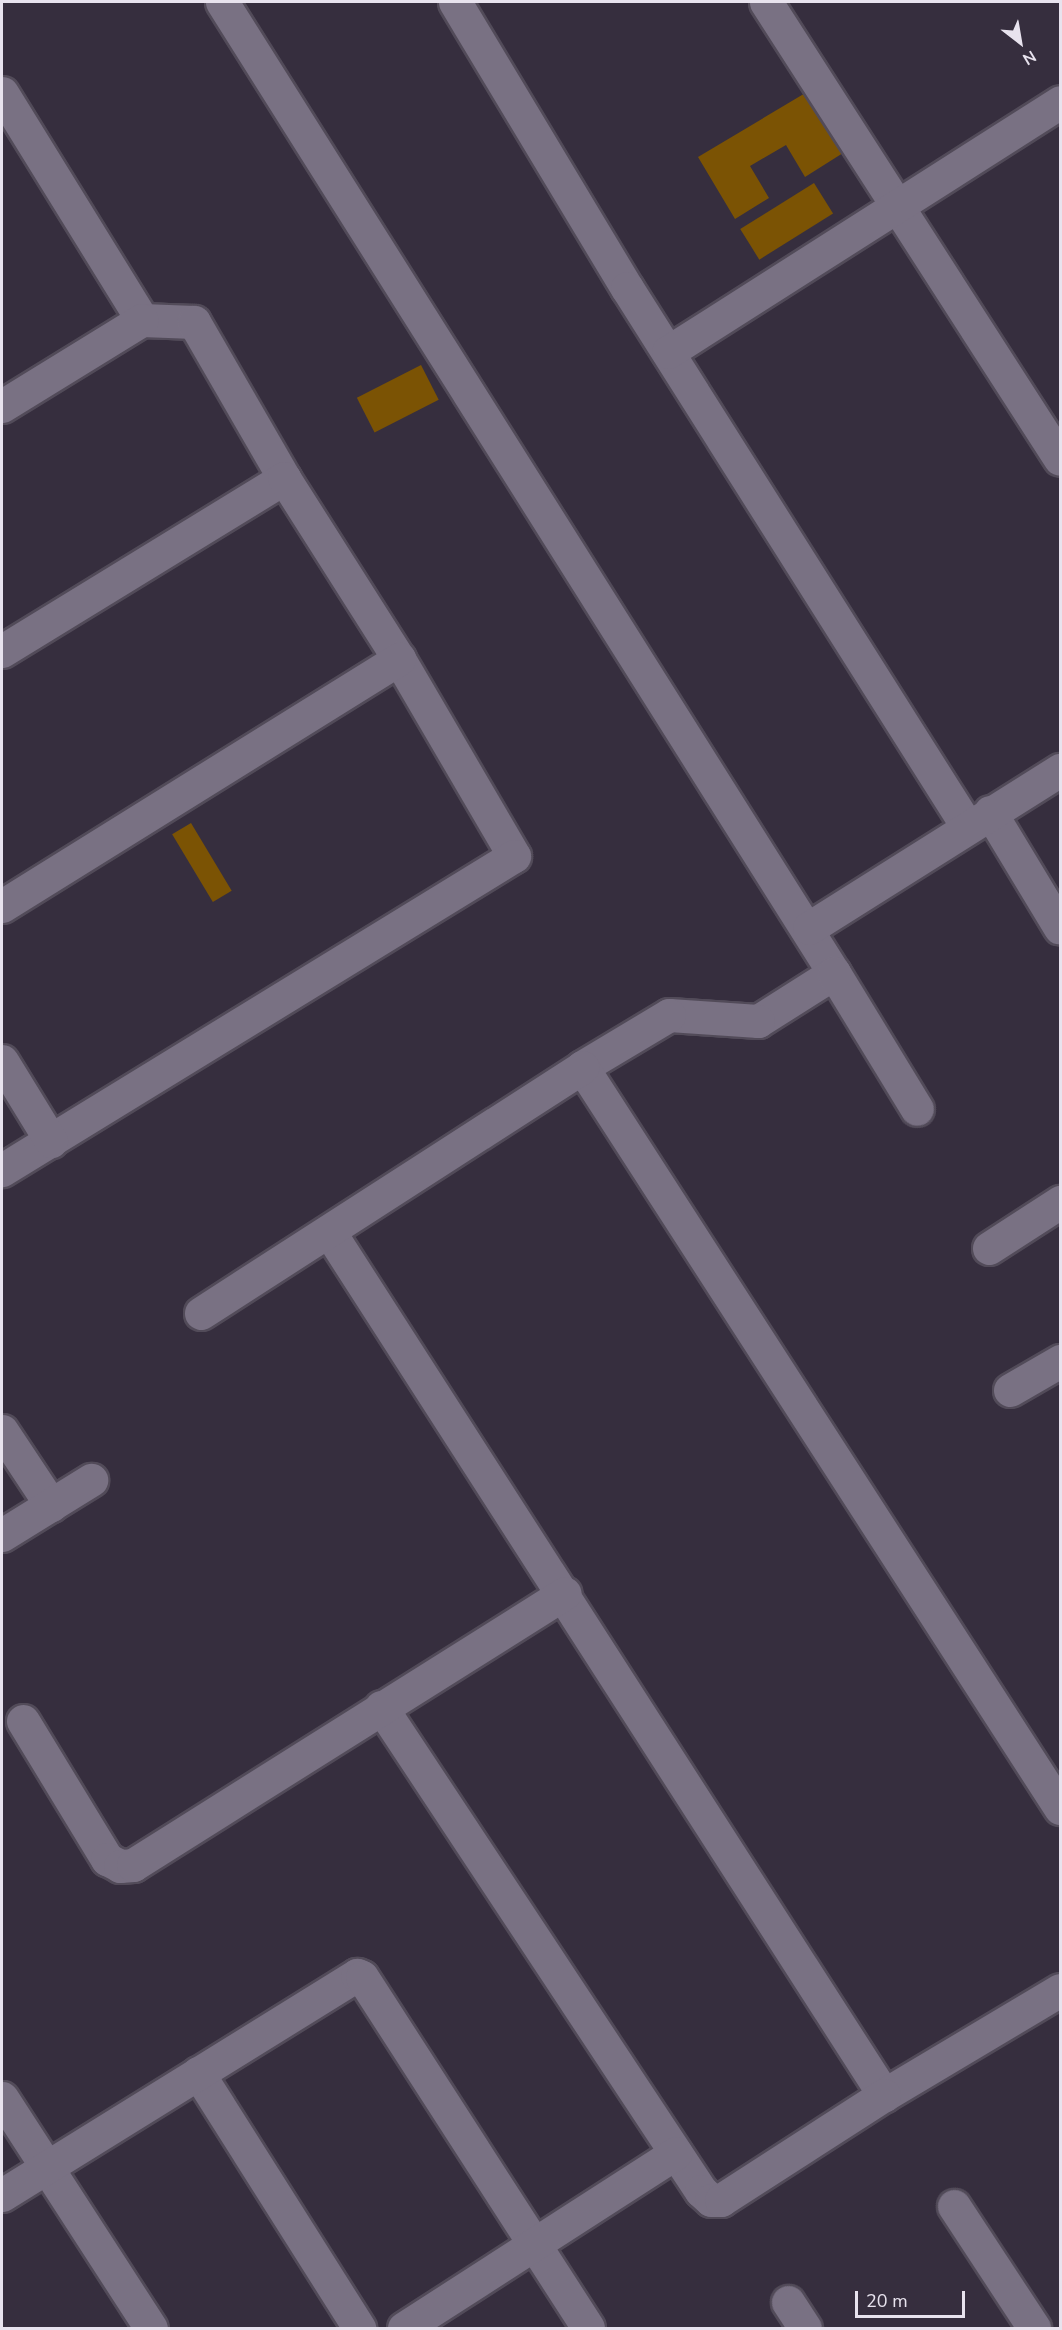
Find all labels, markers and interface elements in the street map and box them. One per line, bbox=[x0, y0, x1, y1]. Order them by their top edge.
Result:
north arrow bbox=[990, 12, 1050, 72]
text: N bbox=[1018, 45, 1040, 70]
scale bar bbox=[858, 2279, 968, 2317]
text: 20 m bbox=[866, 2289, 908, 2313]

